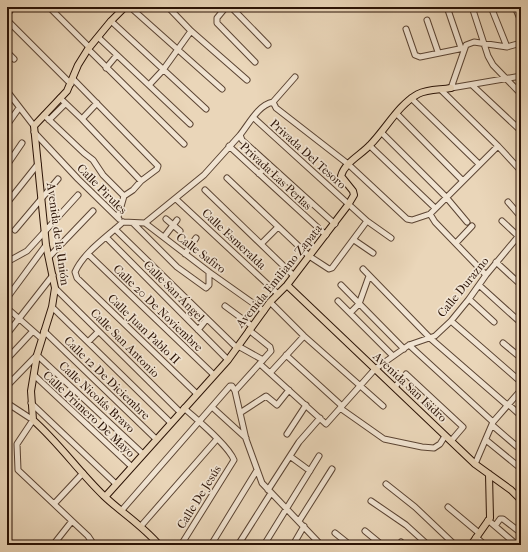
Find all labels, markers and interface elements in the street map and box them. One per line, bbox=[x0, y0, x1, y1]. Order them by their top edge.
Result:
street label: Privada Del Tesoro bbox=[267, 116, 349, 192]
street label: Privada Las Perlas bbox=[237, 139, 315, 213]
street label: Calle Pirules bbox=[74, 161, 130, 217]
street label: Avenida de la Unión bbox=[44, 181, 72, 286]
street label: Calle Esmeralda bbox=[199, 206, 269, 272]
street label: Avenida Emiliano Zapata bbox=[232, 221, 325, 331]
street label: Calle Safiro bbox=[174, 230, 228, 276]
street label: Calle Durazno bbox=[434, 254, 492, 320]
street label: Calle San Ángel bbox=[141, 257, 209, 325]
street label: Calle 20 De Noviembre bbox=[110, 262, 206, 354]
street label: Calle Juan Pablo II bbox=[105, 291, 183, 367]
street label: Calle San Antonio bbox=[88, 306, 162, 380]
street label: Calle 12 De Diciembre bbox=[61, 333, 153, 423]
street label: Avenida San Isidro bbox=[369, 349, 450, 425]
street label: Calle Nicolás Bravo bbox=[56, 358, 138, 436]
street label: Calle Primero De Mayo bbox=[40, 368, 138, 460]
street label: Calle De Jesús bbox=[174, 462, 224, 531]

